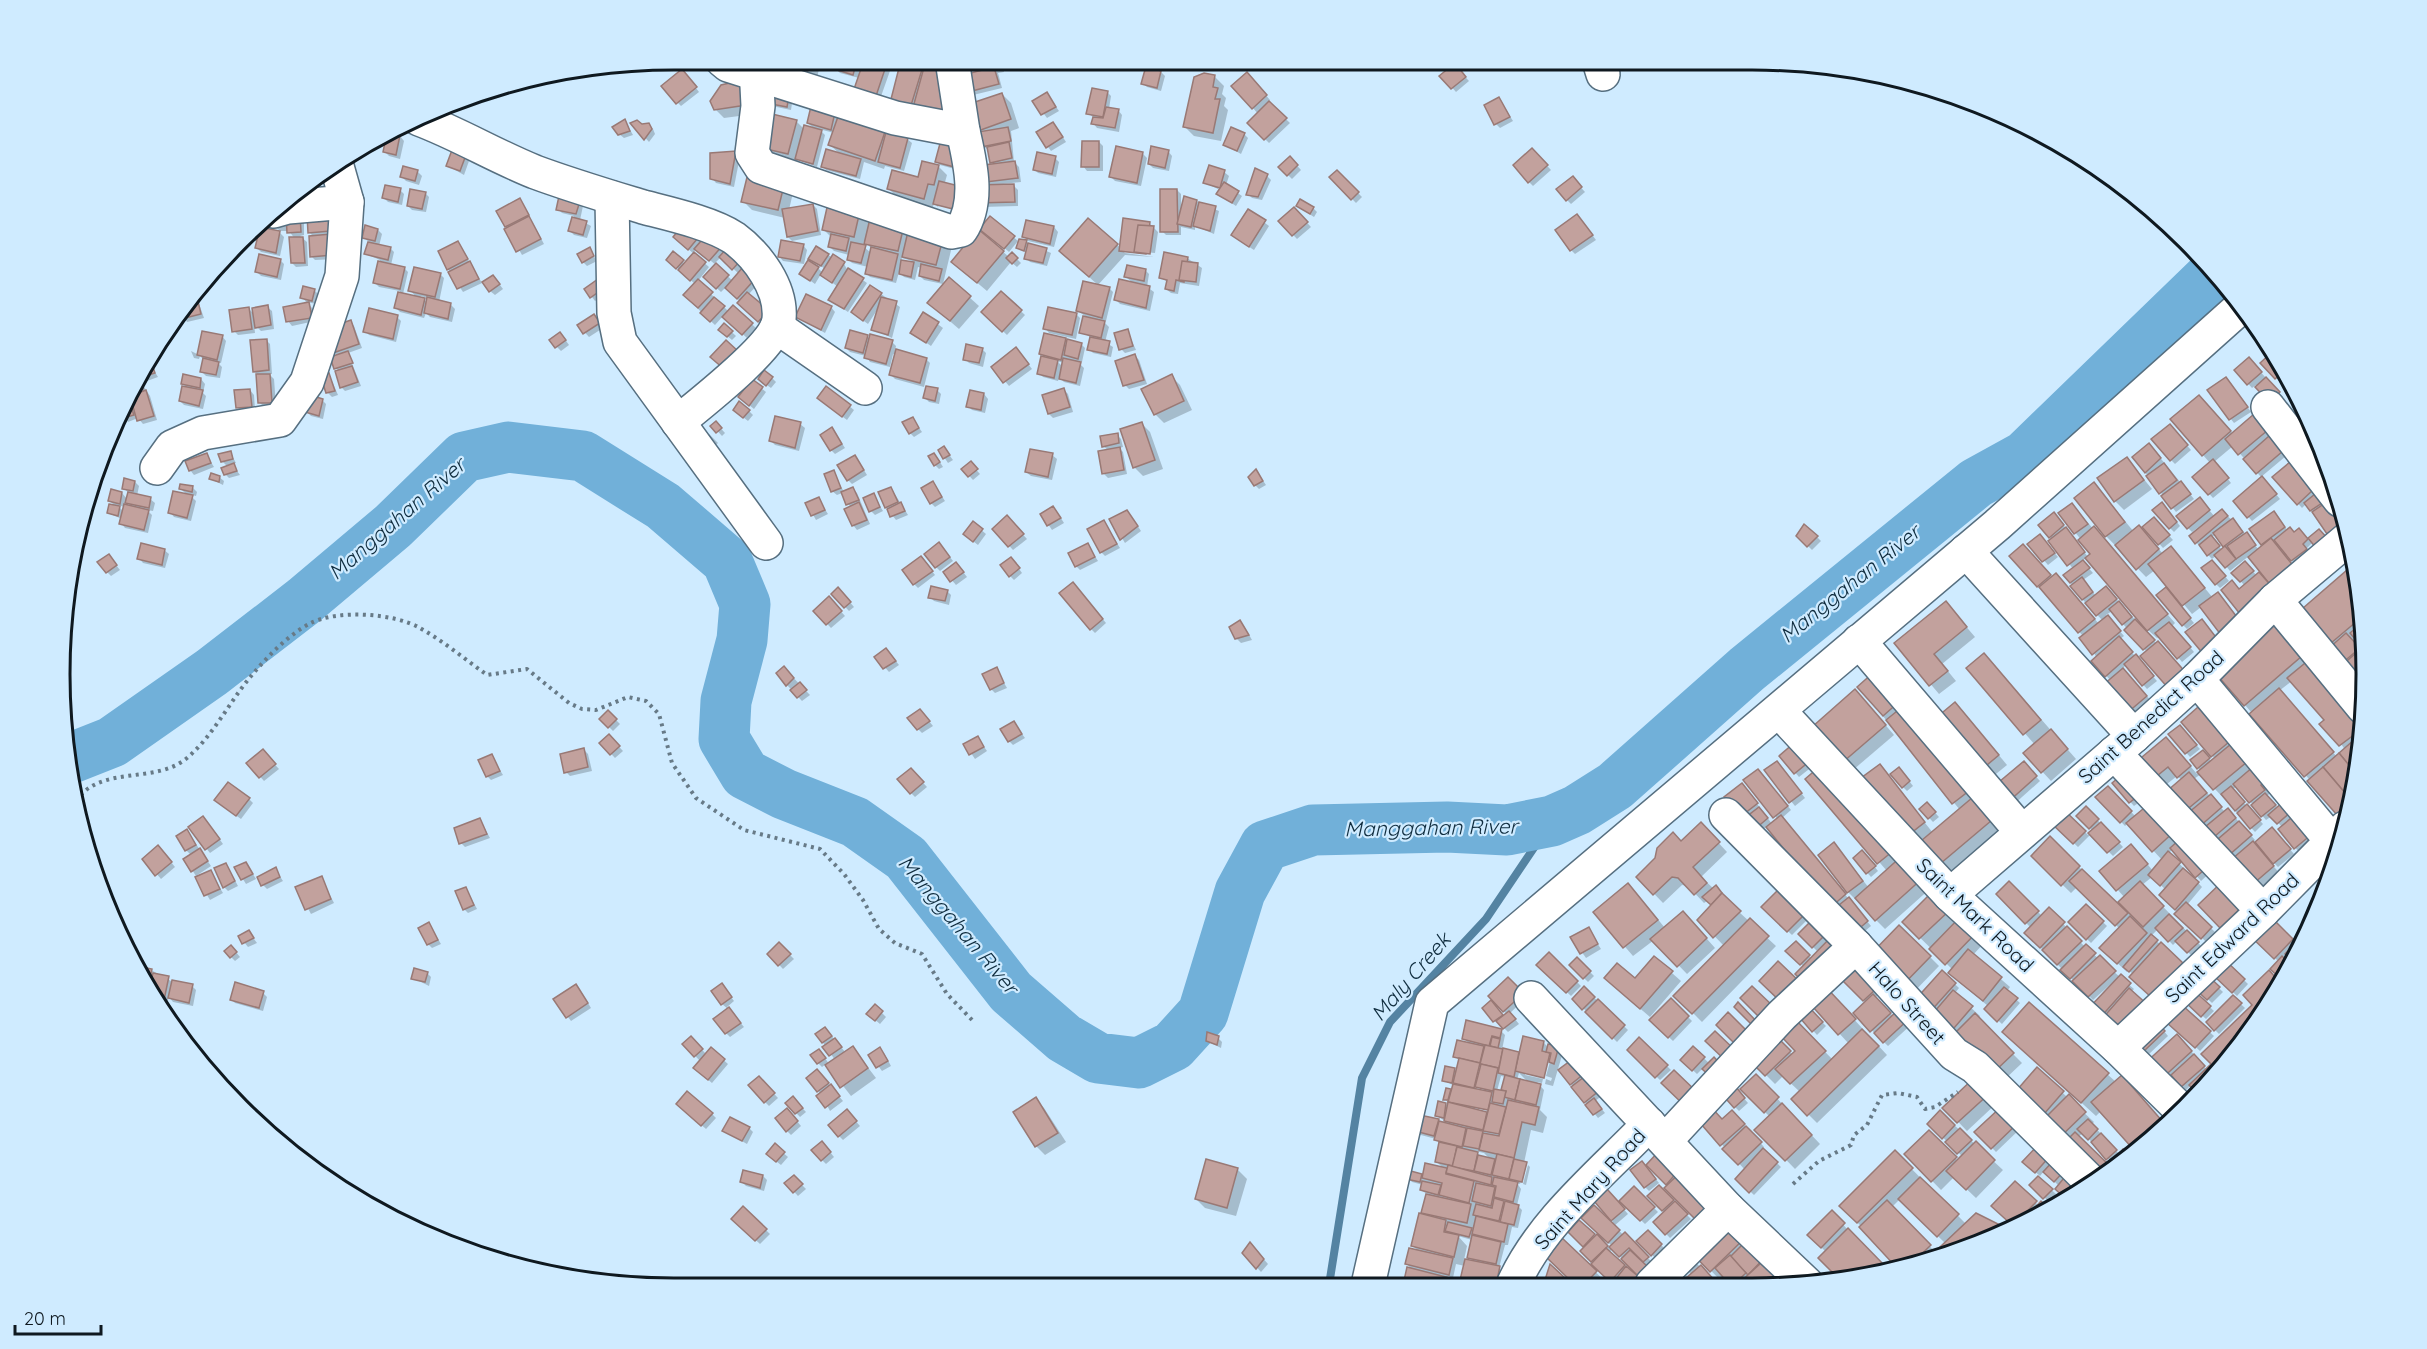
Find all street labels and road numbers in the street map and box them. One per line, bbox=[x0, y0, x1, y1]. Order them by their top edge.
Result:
street label: Saint Benedict Road bbox=[2073, 645, 2229, 789]
street label: Saint Mark Road bbox=[1911, 852, 2039, 977]
street label: Saint Edward Road bbox=[2159, 867, 2304, 1008]
street label: Halo Street bbox=[1864, 956, 1951, 1050]
street label: Saint Mary Road bbox=[1529, 1123, 1651, 1254]

